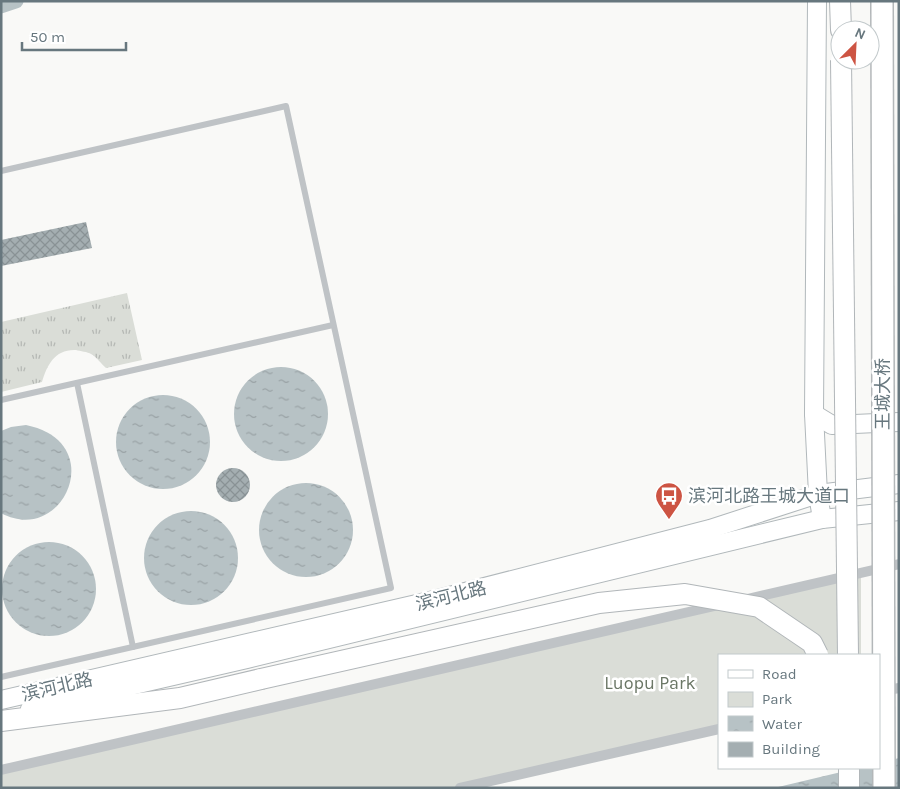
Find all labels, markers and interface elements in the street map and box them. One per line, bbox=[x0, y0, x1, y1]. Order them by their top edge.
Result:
scale bar bbox=[22, 20, 126, 52]
north arrow bbox=[830, 20, 880, 70]
text: N bbox=[852, 24, 868, 43]
text: 50 m bbox=[30, 28, 65, 46]
street label: 王城大桥 bbox=[872, 358, 894, 430]
bus stop icon: 滨河北路王城大道口 bbox=[654, 481, 684, 520]
place label: 滨河北路王城大道口 bbox=[688, 485, 850, 507]
street label: 滨河北路 bbox=[413, 577, 489, 615]
legend bbox=[718, 654, 880, 769]
text: Road bbox=[762, 665, 797, 683]
street label: 滨河北路 bbox=[19, 668, 95, 706]
park label: Luopu Park bbox=[604, 672, 696, 694]
text: Park bbox=[762, 690, 792, 708]
text: Water bbox=[762, 715, 803, 733]
text: Building bbox=[762, 740, 820, 758]

